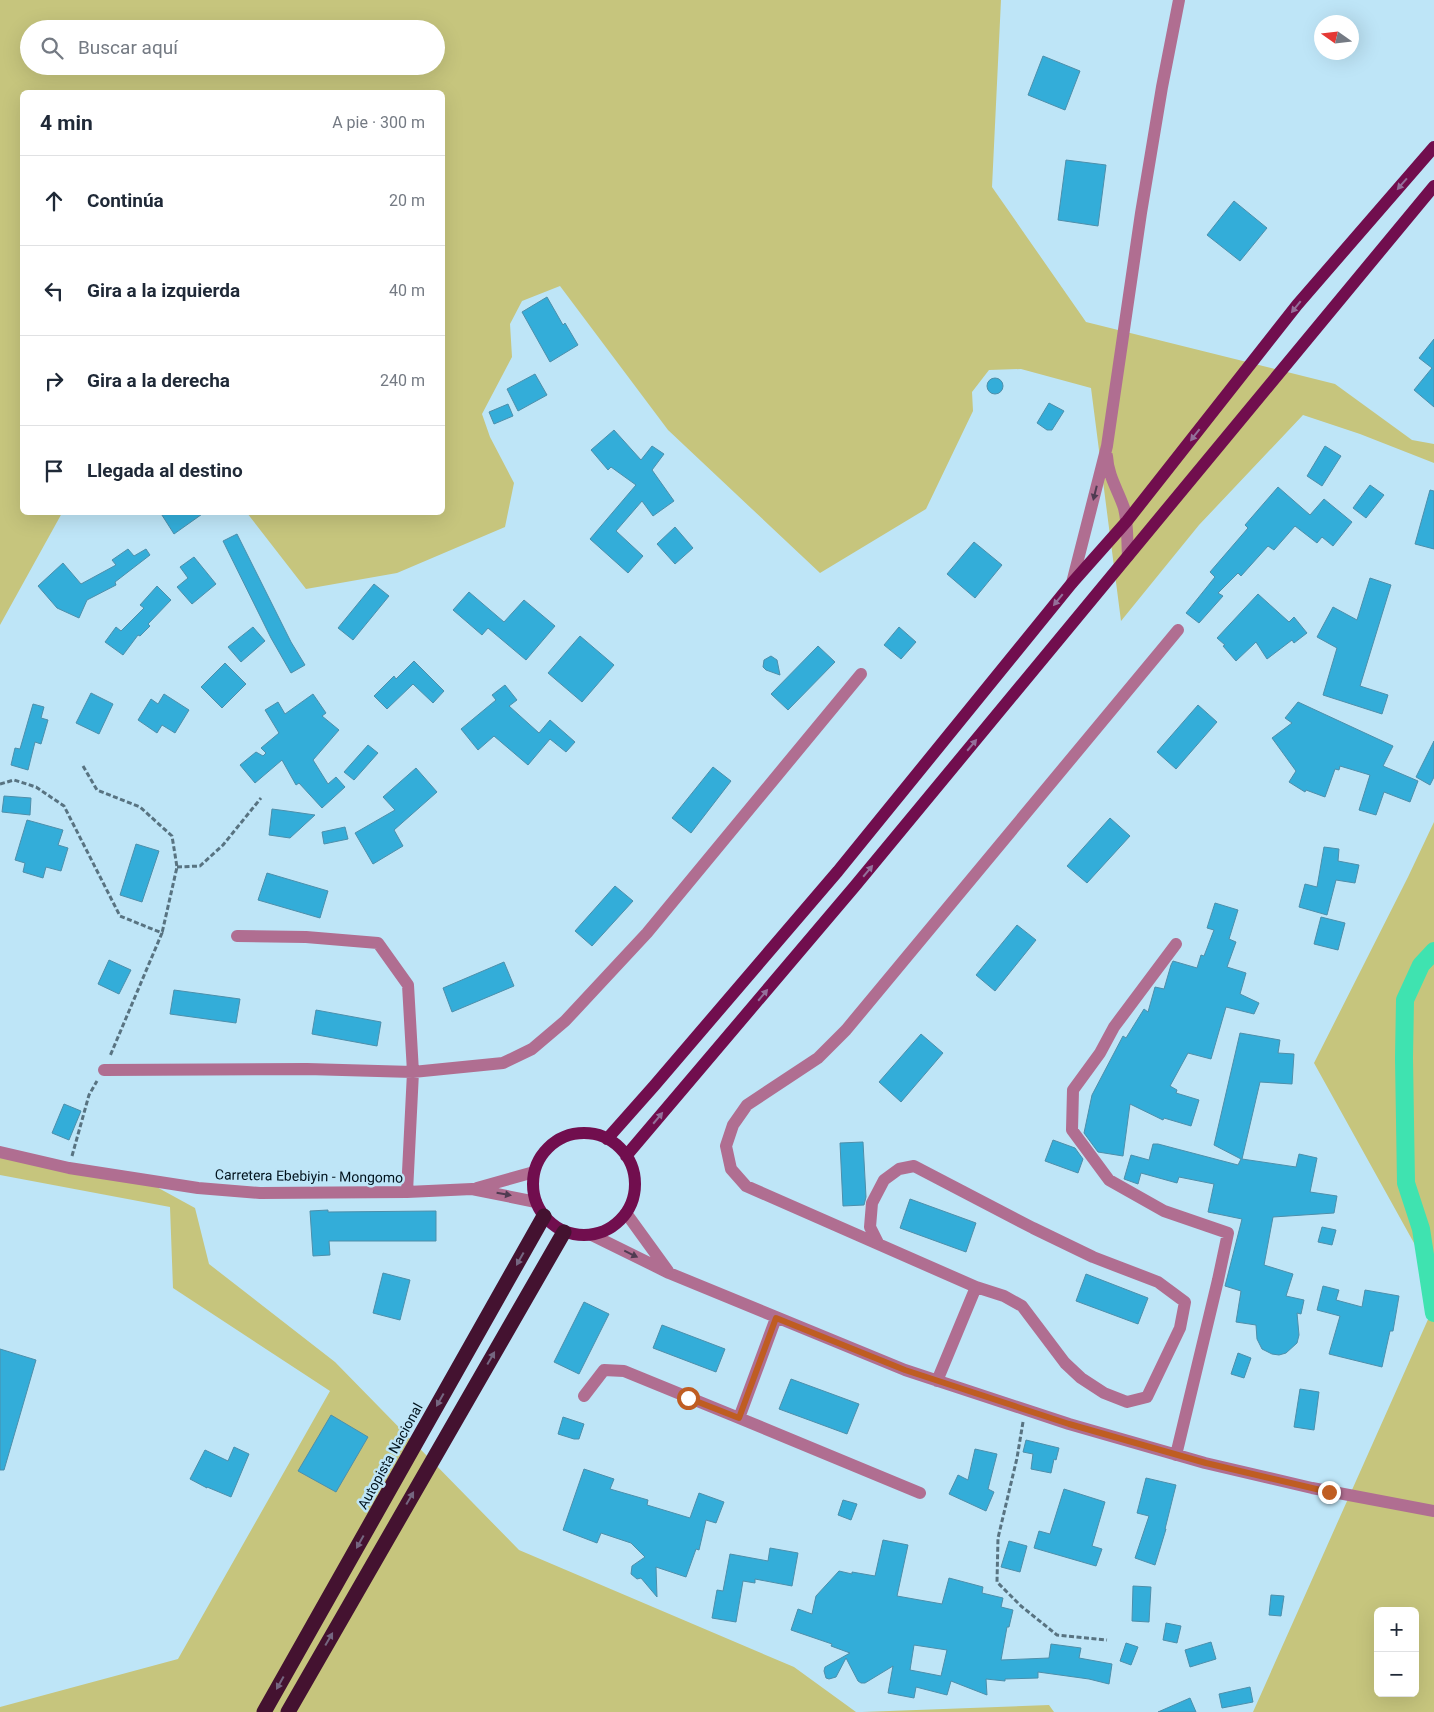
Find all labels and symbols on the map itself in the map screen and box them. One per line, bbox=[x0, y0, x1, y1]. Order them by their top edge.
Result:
north arrow bbox=[1314, 15, 1359, 60]
one-way arrow bbox=[1396, 178, 1408, 190]
one-way arrow bbox=[1290, 300, 1301, 313]
one-way arrow bbox=[1190, 428, 1200, 442]
one-way arrow bbox=[1091, 486, 1099, 501]
one-way arrow bbox=[1052, 593, 1063, 606]
one-way arrow bbox=[966, 739, 977, 752]
one-way arrow bbox=[863, 864, 874, 877]
one-way arrow bbox=[757, 989, 769, 1001]
one-way arrow bbox=[652, 1112, 663, 1125]
street label: Carretera Ebebiyin - Mongomo bbox=[215, 1166, 403, 1186]
one-way arrow bbox=[496, 1191, 512, 1199]
one-way arrow bbox=[623, 1250, 638, 1258]
one-way arrow bbox=[515, 1252, 524, 1265]
one-way arrow bbox=[487, 1351, 496, 1364]
route start bbox=[677, 1387, 700, 1410]
one-way arrow bbox=[435, 1394, 444, 1407]
street label: Autopista Nacional bbox=[354, 1400, 426, 1512]
route end bbox=[1318, 1481, 1341, 1504]
one-way arrow bbox=[406, 1491, 414, 1506]
one-way arrow bbox=[356, 1534, 364, 1549]
one-way arrow bbox=[325, 1633, 334, 1646]
one-way arrow bbox=[276, 1676, 284, 1691]

